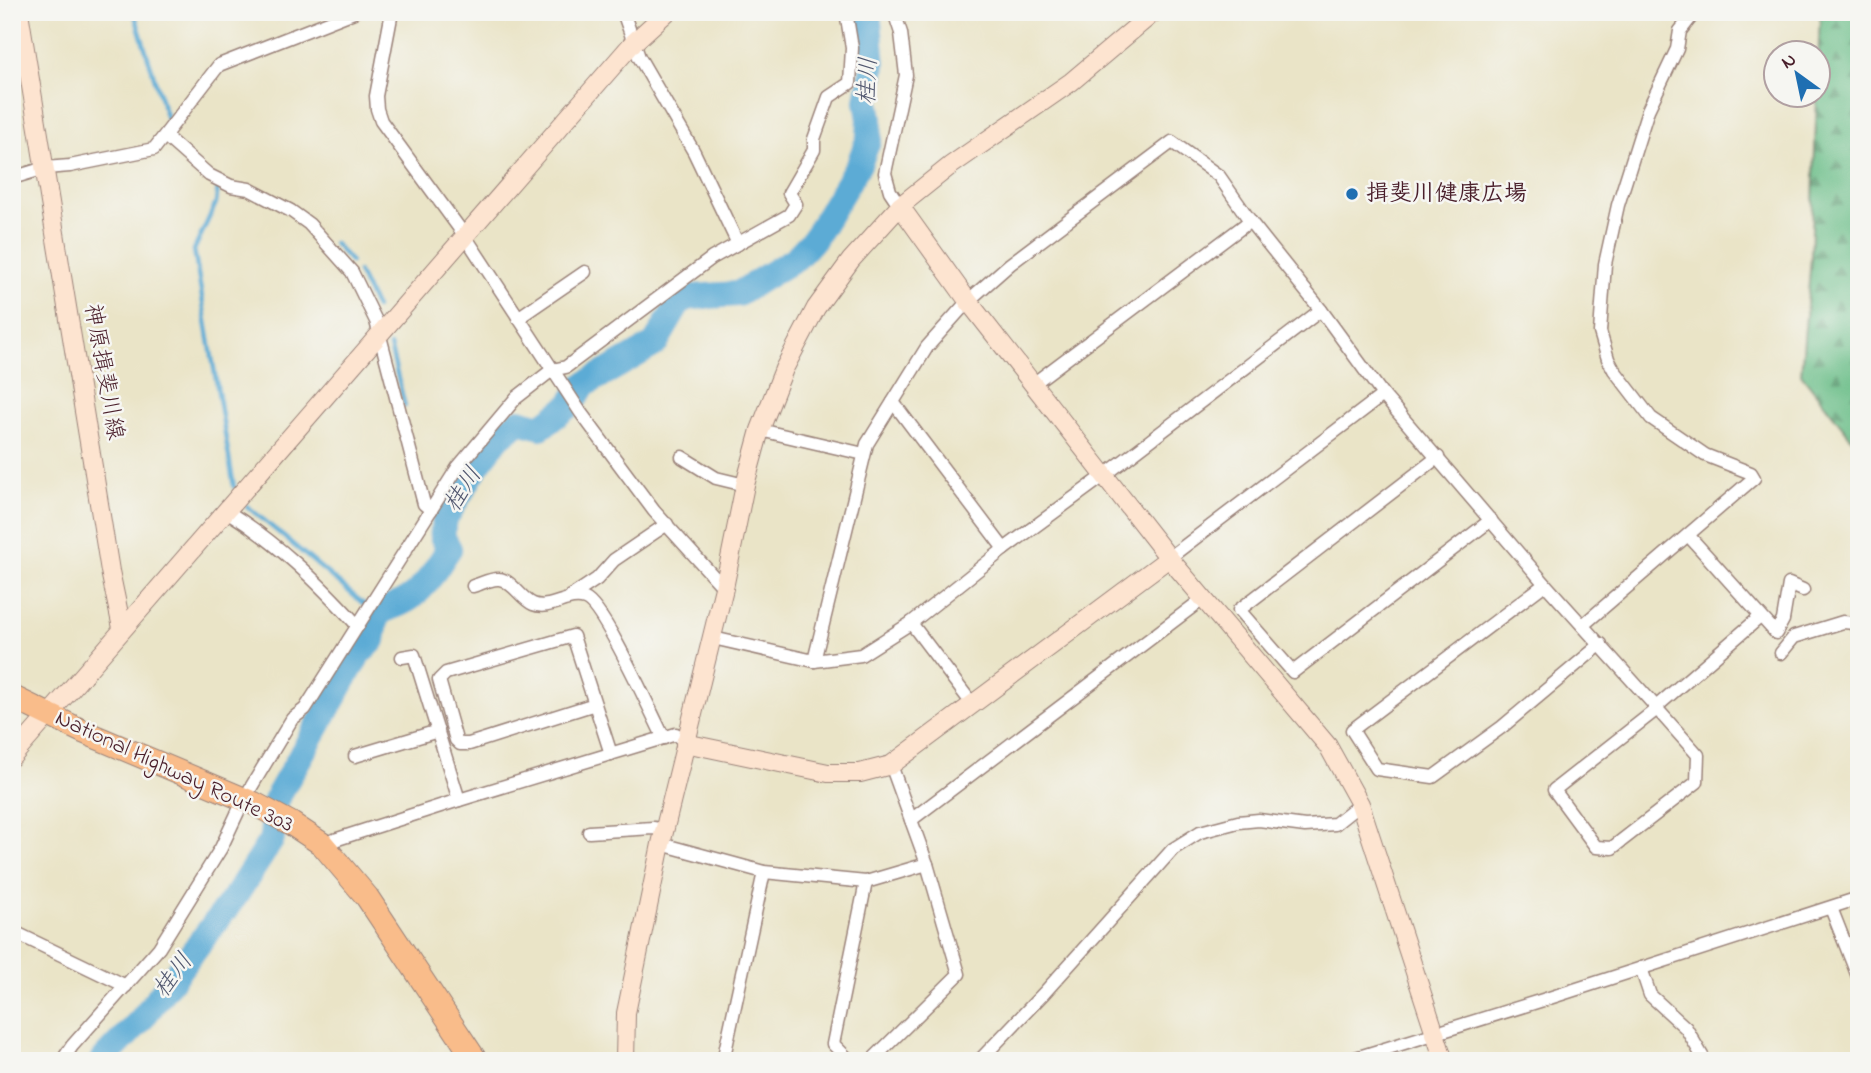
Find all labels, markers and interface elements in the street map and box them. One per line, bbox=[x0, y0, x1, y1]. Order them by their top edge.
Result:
north arrow bbox=[1762, 38, 1832, 108]
text: N bbox=[1776, 47, 1802, 77]
water label: 桂川 bbox=[850, 56, 888, 106]
place label: 揖斐川健康広場 bbox=[1366, 178, 1527, 211]
marker: 揖斐川健康広場 bbox=[1344, 186, 1360, 202]
street label: 神原揖斐川線 bbox=[75, 301, 131, 443]
water label: 桂川 bbox=[436, 460, 492, 520]
street label: National Highway Route 303 bbox=[49, 702, 299, 844]
water label: 桂川 bbox=[146, 946, 202, 1006]

